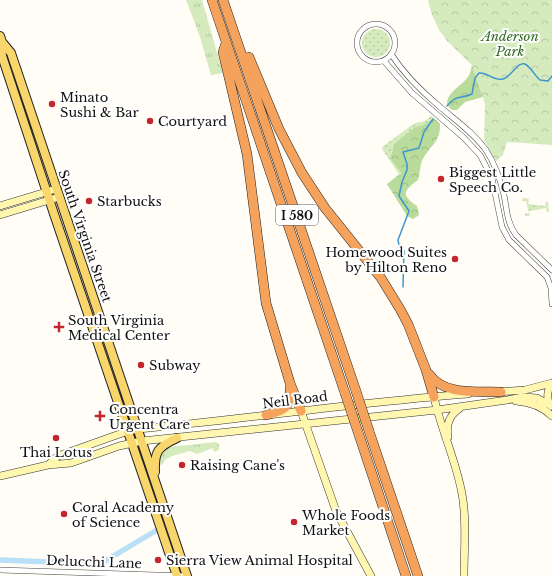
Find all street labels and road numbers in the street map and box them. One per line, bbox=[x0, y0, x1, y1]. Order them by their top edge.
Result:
street label: South Virginia Street bbox=[54, 168, 116, 304]
road number: I 580 bbox=[276, 205, 318, 225]
street label: Neil Road bbox=[261, 388, 329, 412]
street label: Delucchi Lane bbox=[46, 552, 142, 572]

